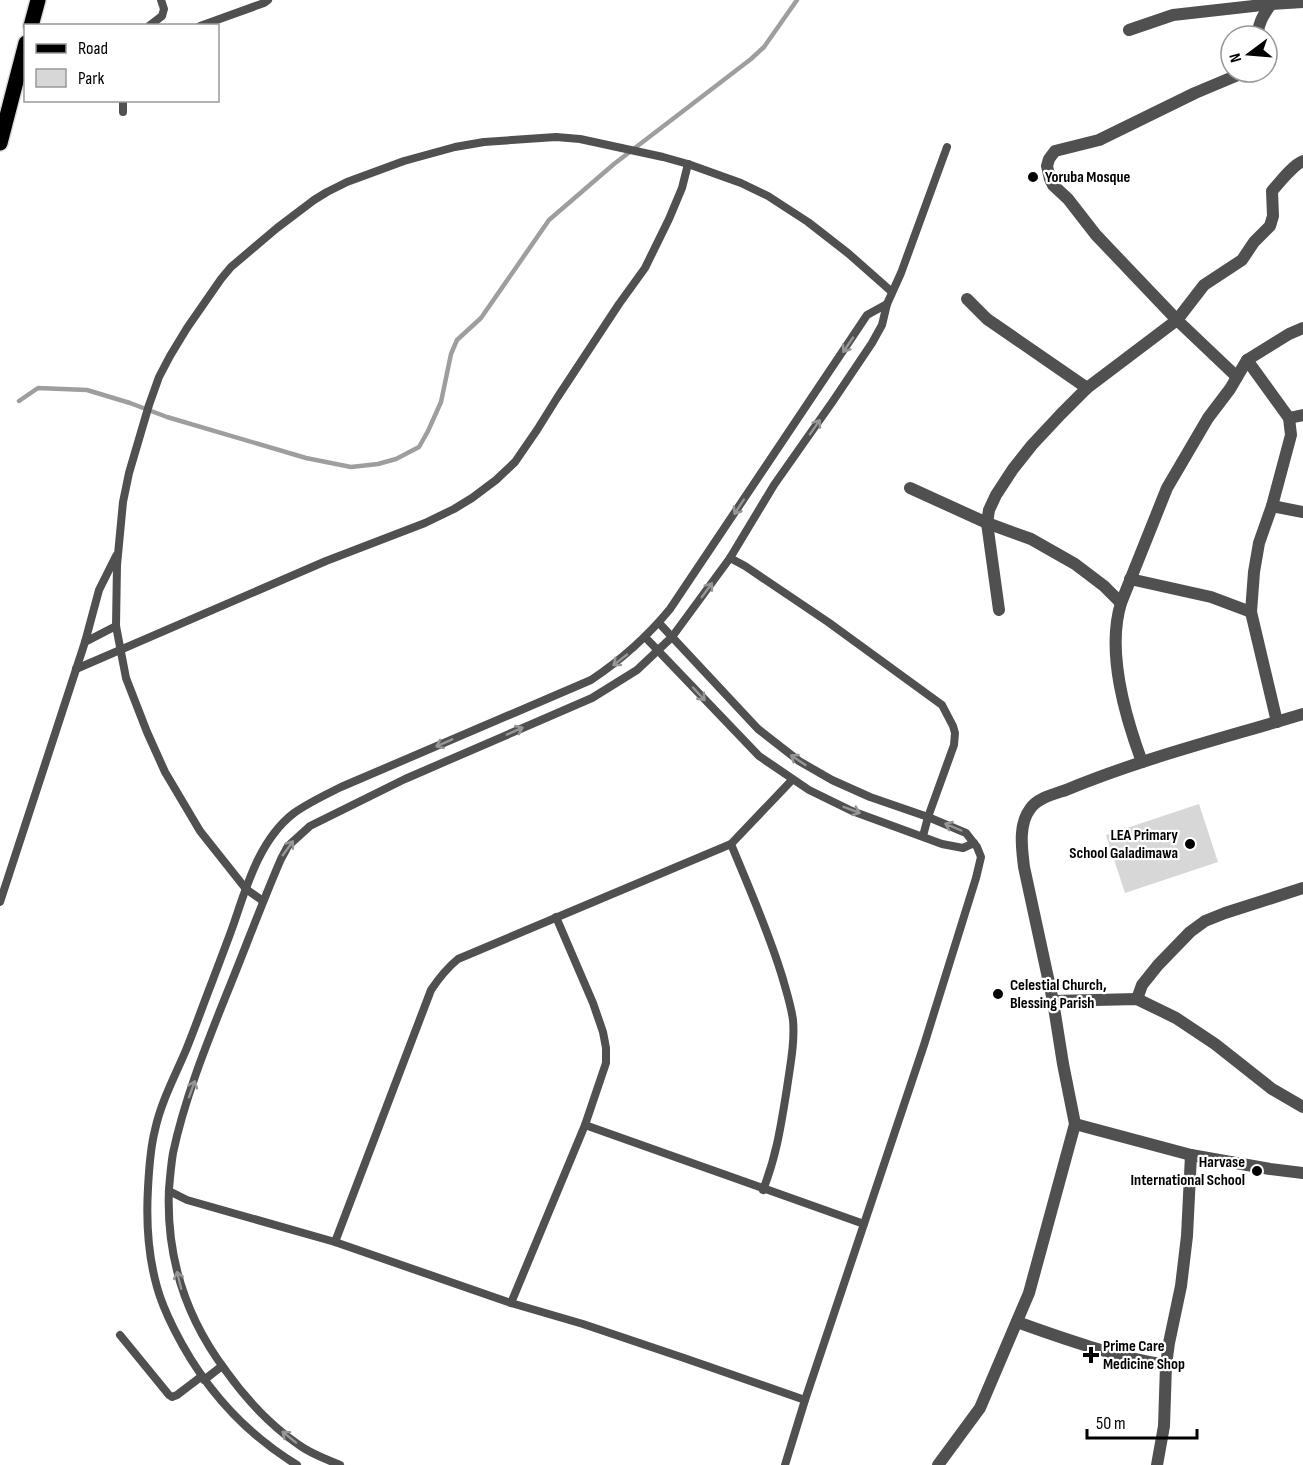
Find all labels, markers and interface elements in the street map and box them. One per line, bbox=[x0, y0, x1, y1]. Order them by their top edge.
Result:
legend bbox=[24, 24, 219, 102]
north arrow bbox=[1219, 24, 1279, 84]
text: Road bbox=[78, 38, 108, 59]
text: N bbox=[1226, 51, 1246, 64]
text: Park bbox=[78, 68, 104, 89]
place label: Yoruba Mosque bbox=[1045, 168, 1130, 187]
marker: Yoruba Mosque bbox=[1026, 170, 1040, 184]
one-way arrow bbox=[841, 336, 853, 353]
one-way arrow bbox=[809, 420, 821, 436]
one-way arrow bbox=[732, 498, 744, 515]
one-way arrow bbox=[700, 582, 713, 598]
one-way arrow bbox=[612, 654, 628, 666]
one-way arrow bbox=[692, 686, 706, 701]
one-way arrow bbox=[506, 725, 524, 736]
one-way arrow bbox=[435, 738, 453, 749]
one-way arrow bbox=[790, 754, 807, 766]
one-way arrow bbox=[843, 806, 861, 817]
one-way arrow bbox=[944, 821, 963, 832]
place label: LEA Primary School Galadimawa bbox=[1069, 826, 1178, 863]
marker: LEA Primary School Galadimawa bbox=[1183, 837, 1197, 851]
one-way arrow bbox=[282, 841, 294, 857]
place label: Celestial Church, Blessing Parish bbox=[1010, 976, 1107, 1013]
marker: Celestial Church, Blessing Parish bbox=[991, 987, 1005, 1001]
one-way arrow bbox=[187, 1080, 198, 1098]
place label: Harvase International School bbox=[1130, 1153, 1245, 1190]
marker: Harvase International School bbox=[1250, 1164, 1264, 1178]
one-way arrow bbox=[173, 1270, 185, 1289]
place label: Prime Care Medicine Shop bbox=[1103, 1337, 1185, 1374]
marker: Prime Care Medicine Shop bbox=[1084, 1348, 1098, 1362]
scale bar bbox=[1087, 1402, 1196, 1440]
text: 50 m bbox=[1096, 1413, 1126, 1434]
one-way arrow bbox=[281, 1431, 297, 1444]

